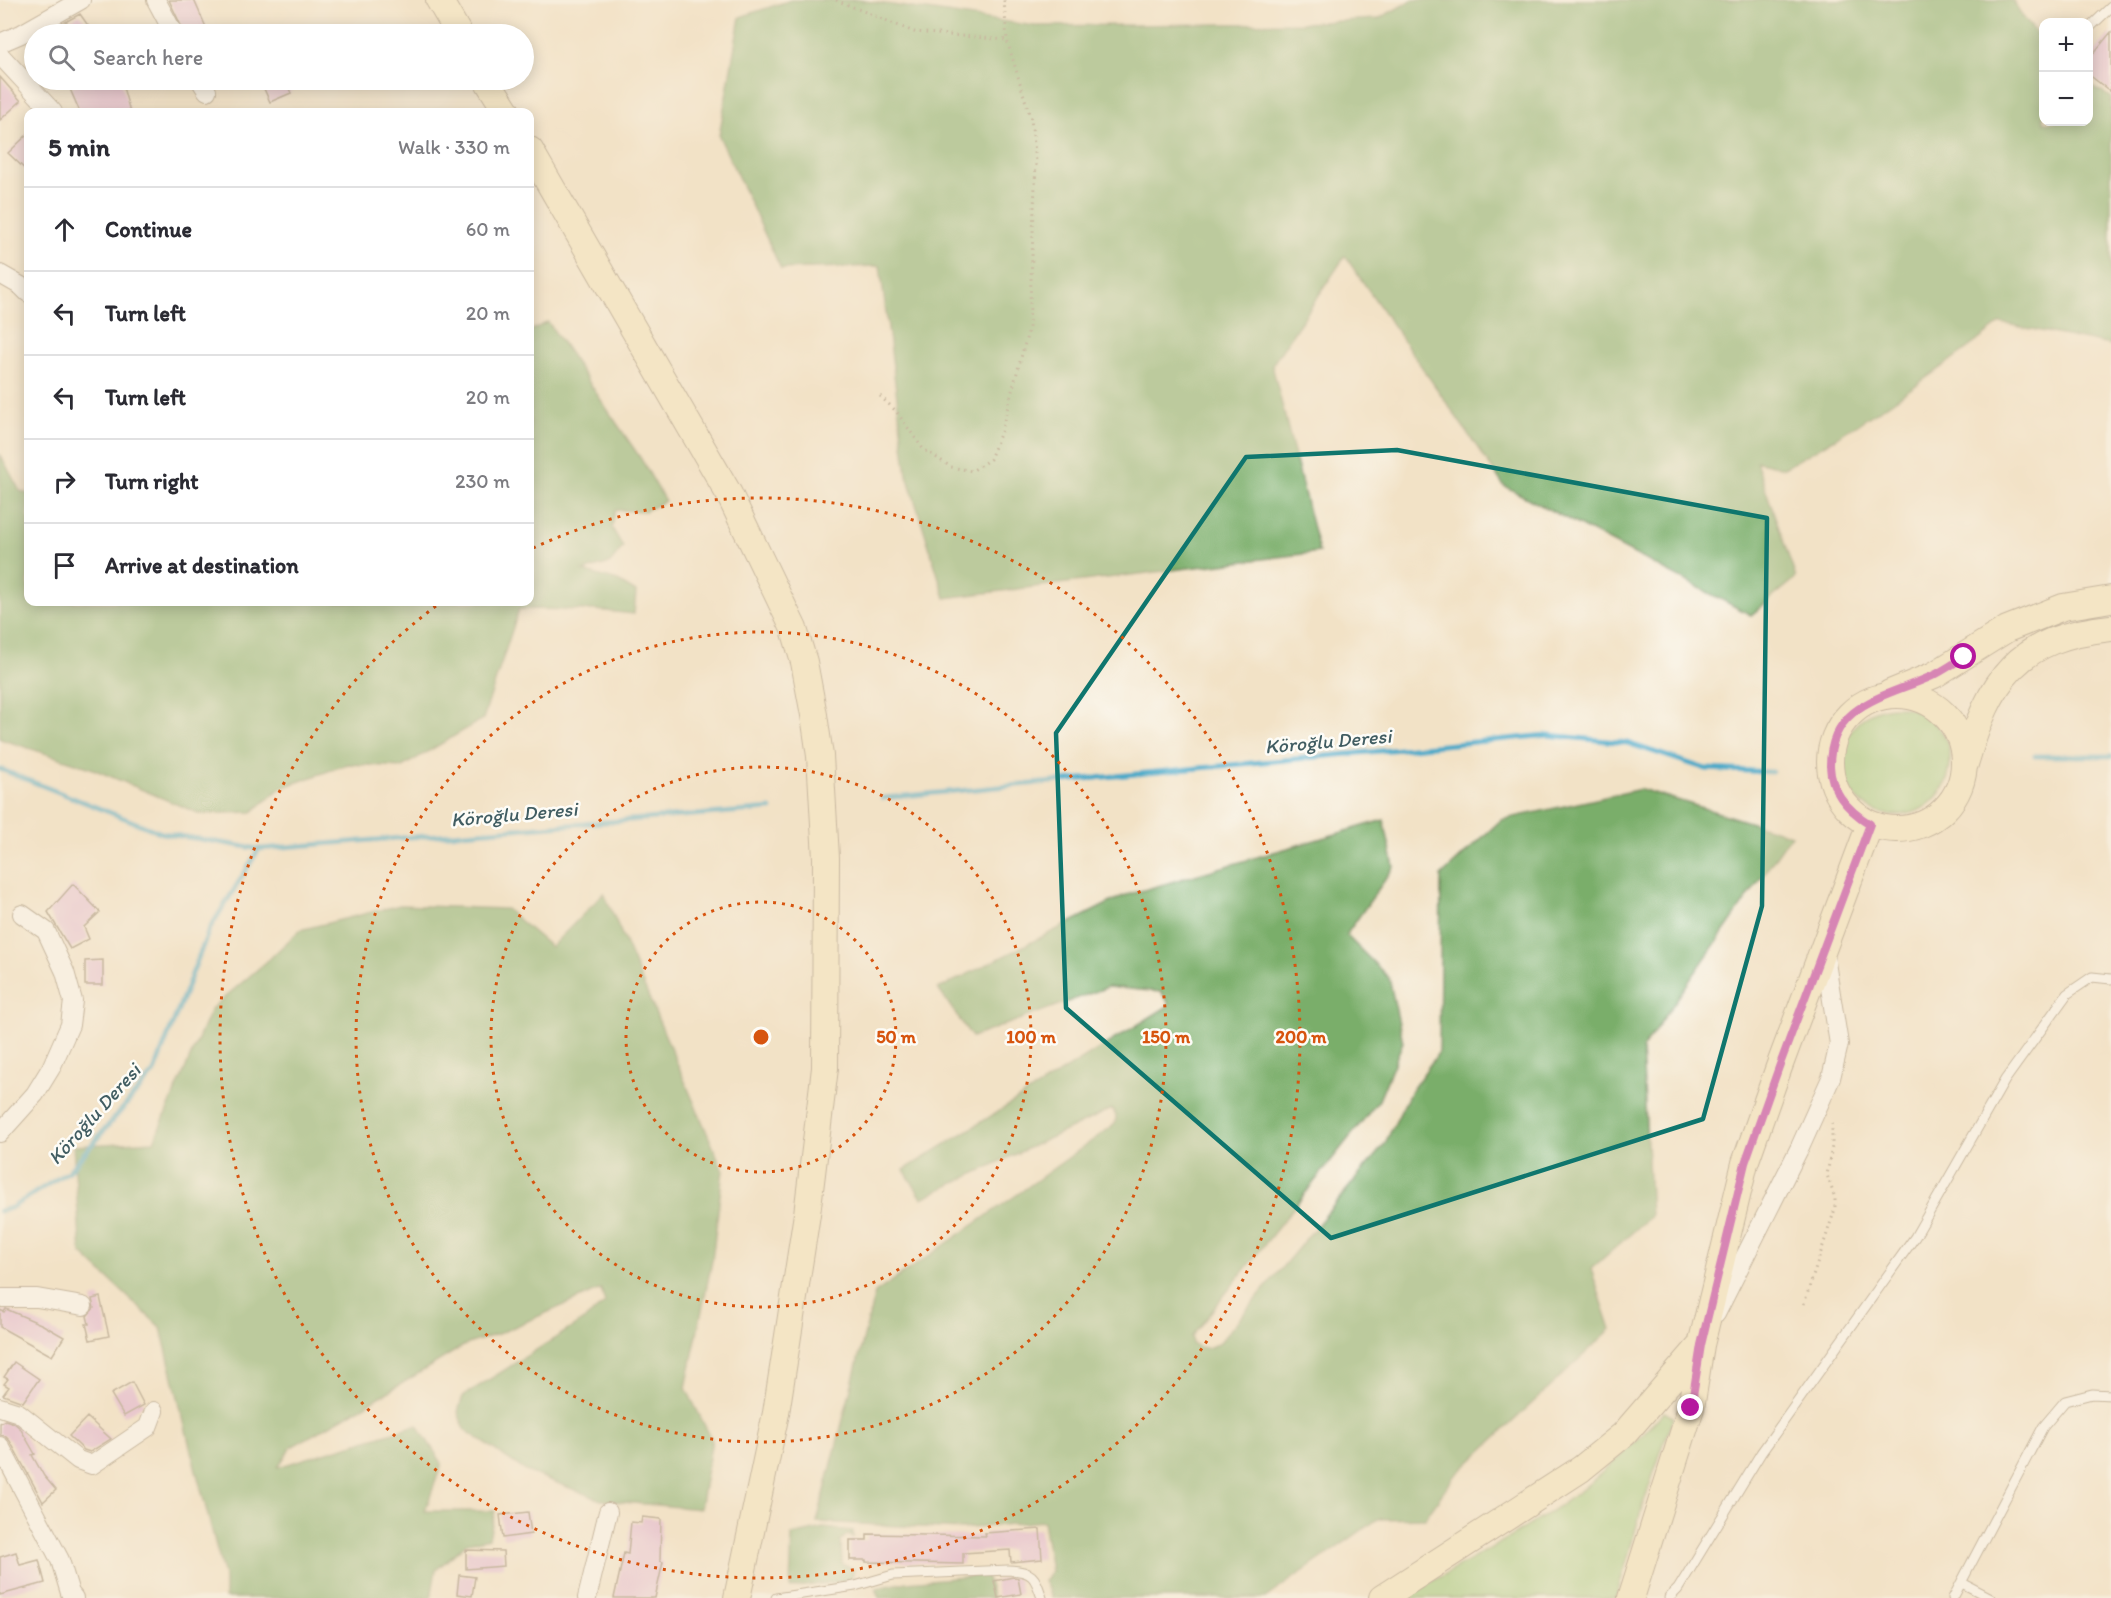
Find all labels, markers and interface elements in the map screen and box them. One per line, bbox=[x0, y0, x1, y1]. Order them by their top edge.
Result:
map controls bbox=[2039, 18, 2093, 126]
button: + bbox=[2039, 18, 2093, 72]
search box bbox=[24, 24, 534, 90]
icon: search bbox=[45, 41, 78, 74]
text: Search here bbox=[93, 44, 203, 71]
button: − bbox=[2039, 72, 2093, 126]
text: 5 min bbox=[48, 131, 110, 163]
text: Walk · 330 m bbox=[398, 135, 510, 159]
icon: ahead bbox=[48, 213, 81, 246]
text: Continue bbox=[105, 216, 192, 243]
text: 60 m bbox=[466, 217, 510, 241]
icon: left bbox=[48, 297, 81, 330]
text: Turn left bbox=[105, 300, 186, 327]
text: 20 m bbox=[466, 301, 510, 325]
icon: left bbox=[48, 381, 81, 414]
text: Turn left bbox=[105, 384, 186, 411]
text: 20 m bbox=[466, 385, 510, 409]
icon: right bbox=[48, 465, 81, 498]
text: Turn right bbox=[105, 468, 199, 495]
text: 230 m bbox=[455, 469, 510, 493]
icon: arrive bbox=[48, 549, 81, 582]
text: Arrive at destination bbox=[105, 552, 299, 579]
route start bbox=[1950, 643, 1976, 669]
water label: Köroğlu Deresi bbox=[1264, 723, 1394, 758]
water label: Köroğlu Deresi bbox=[450, 796, 580, 831]
text: 50 m bbox=[876, 1026, 917, 1048]
text: 100 m bbox=[1006, 1026, 1057, 1048]
text: 150 m bbox=[1142, 1026, 1191, 1048]
text: 200 m bbox=[1276, 1026, 1327, 1048]
centre of rings bbox=[751, 1027, 771, 1047]
water label: Köroğlu Deresi bbox=[43, 1057, 147, 1169]
route end bbox=[1677, 1394, 1703, 1420]

